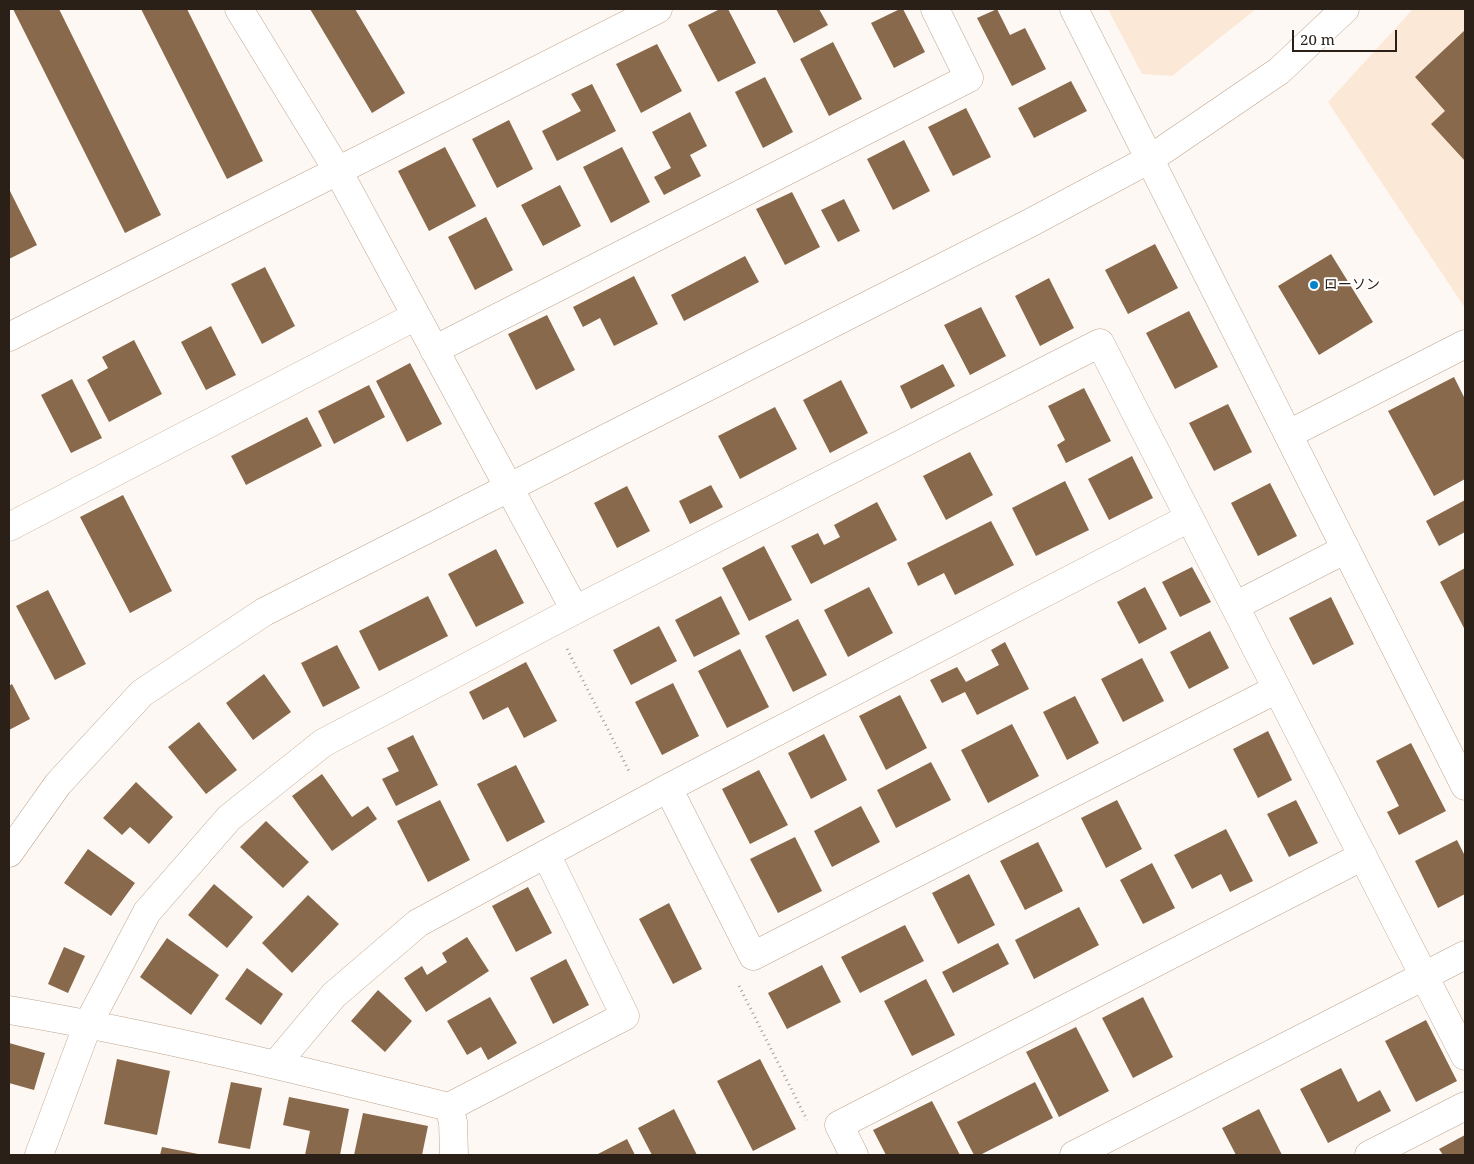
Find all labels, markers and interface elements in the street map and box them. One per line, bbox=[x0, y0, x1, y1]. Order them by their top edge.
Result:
scale bar bbox=[1294, 20, 1399, 52]
text: 20 m bbox=[1300, 29, 1335, 49]
place label: ローソン bbox=[1324, 277, 1380, 293]
marker: ローソン bbox=[1308, 279, 1320, 291]

